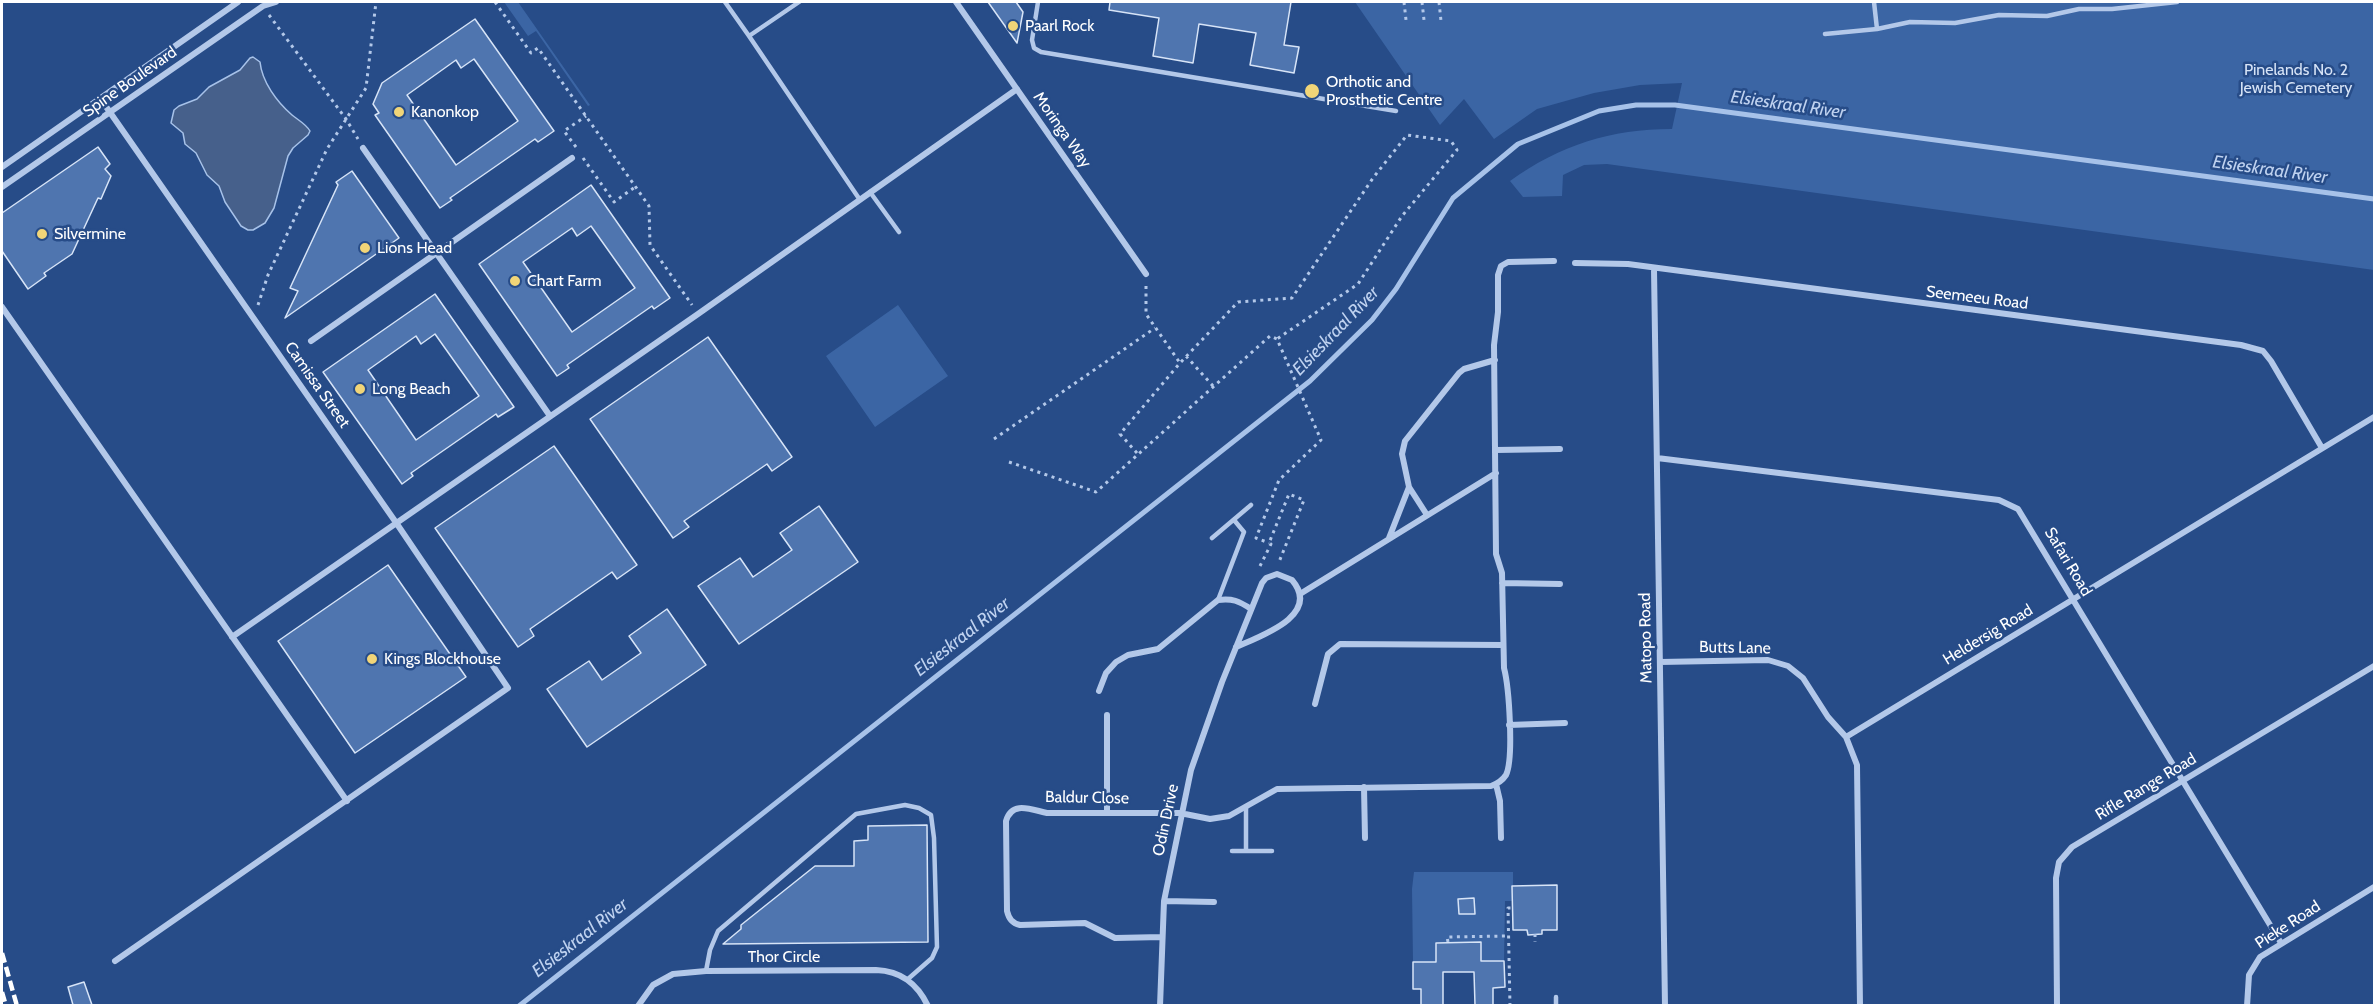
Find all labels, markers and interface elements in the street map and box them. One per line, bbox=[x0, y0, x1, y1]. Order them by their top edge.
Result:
place label: Paarl Rock bbox=[1025, 16, 1094, 36]
marker: Paarl Rock bbox=[1006, 19, 1020, 33]
street label: Spine Boulevard bbox=[79, 43, 181, 121]
park label: Pinelands No. 2 Jewish Cemetery bbox=[2240, 60, 2352, 98]
place label: Orthotic and Prosthetic Centre bbox=[1326, 72, 1442, 110]
marker: Orthotic and Prosthetic Centre bbox=[1303, 82, 1321, 100]
water label: Elsieskraal River bbox=[1729, 86, 1847, 124]
street label: Moringa Way bbox=[1029, 88, 1095, 172]
place label: Kanonkop bbox=[411, 102, 479, 122]
marker: Kanonkop bbox=[392, 105, 406, 119]
water label: Elsieskraal River bbox=[2211, 151, 2329, 189]
place label: Silvermine bbox=[54, 224, 126, 244]
marker: Silvermine bbox=[35, 227, 49, 241]
place label: Lions Head bbox=[377, 238, 452, 258]
marker: Lions Head bbox=[358, 241, 372, 255]
place label: Chart Farm bbox=[527, 271, 601, 291]
marker: Chart Farm bbox=[508, 274, 522, 288]
water label: Elsieskraal River bbox=[1288, 282, 1384, 380]
street label: Seemeeu Road bbox=[1925, 282, 2029, 314]
street label: Camissa Street bbox=[280, 338, 354, 432]
place label: Long Beach bbox=[372, 379, 451, 399]
marker: Long Beach bbox=[353, 382, 367, 396]
street label: Safari Road bbox=[2040, 524, 2096, 600]
water label: Elsieskraal River bbox=[910, 593, 1014, 681]
street label: Matopo Road bbox=[1636, 593, 1656, 683]
street label: Heldersig Road bbox=[1940, 601, 2036, 669]
street label: Butts Lane bbox=[1699, 638, 1771, 658]
place label: Kings Blockhouse bbox=[384, 649, 501, 669]
marker: Kings Blockhouse bbox=[365, 652, 379, 666]
street label: Rifle Range Road bbox=[2092, 749, 2200, 825]
street label: Odin Drive bbox=[1149, 782, 1183, 858]
street label: Baldur Close bbox=[1045, 788, 1129, 808]
water label: Elsieskraal River bbox=[528, 894, 632, 982]
street label: Pieke Road bbox=[2252, 897, 2324, 953]
street label: Thor Circle bbox=[748, 947, 820, 967]

